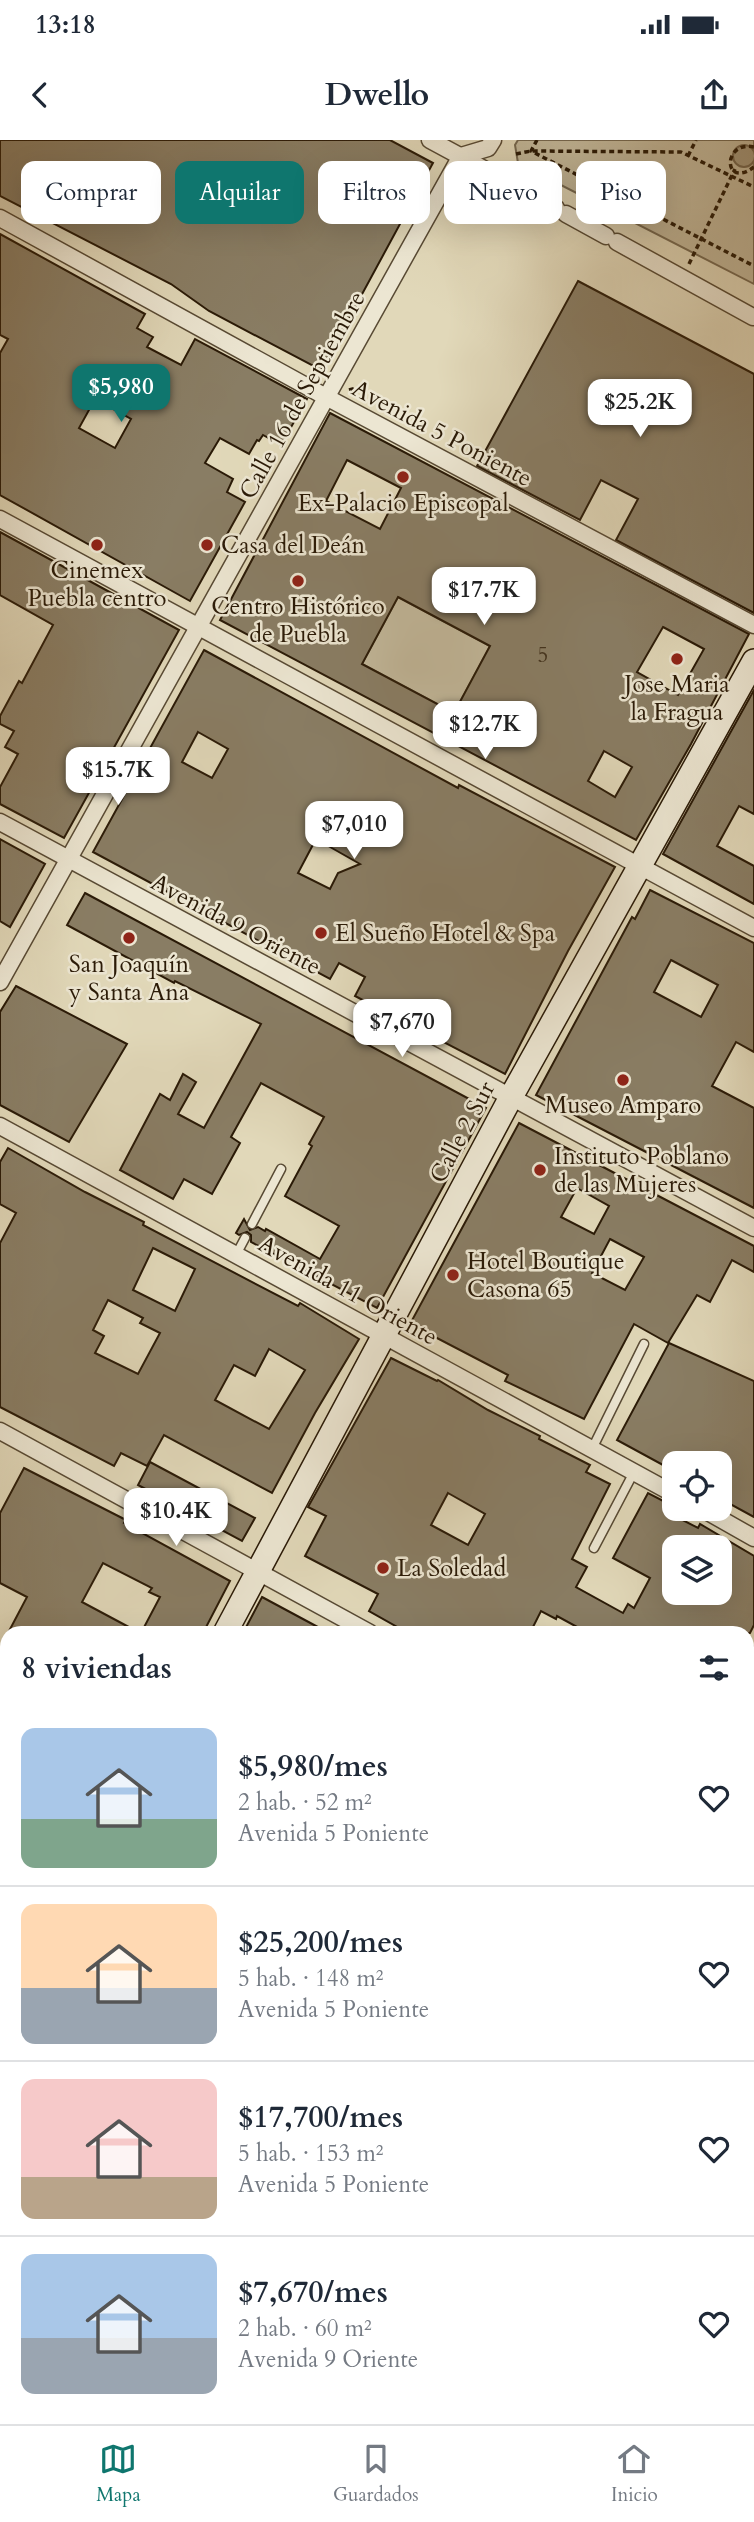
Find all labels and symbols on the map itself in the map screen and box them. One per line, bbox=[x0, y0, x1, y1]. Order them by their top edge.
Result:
street label: Calle 16 de Septiembre bbox=[231, 285, 373, 505]
pin: $5,980 bbox=[64, 364, 178, 424]
street label: Avenida 5 Poniente bbox=[346, 372, 538, 495]
pin: $25.2K bbox=[583, 380, 697, 439]
marker: Ex-Palacio Episcopal bbox=[395, 469, 411, 485]
place label: Ex-Palacio Episcopal bbox=[297, 487, 509, 520]
place label: Casa del Deán bbox=[221, 529, 366, 562]
marker: Cinemex Puebla centro bbox=[89, 537, 105, 553]
marker: Casa del Deán bbox=[199, 537, 215, 553]
place label: Cinemex Puebla centro bbox=[28, 554, 166, 615]
pin: $17.7K bbox=[427, 568, 541, 627]
marker: Centro Histórico de Puebla bbox=[290, 573, 306, 589]
place label: Centro Histórico de Puebla bbox=[211, 590, 385, 651]
house number: 5 bbox=[538, 641, 548, 670]
marker: Jose Maria la Fragua bbox=[669, 651, 685, 667]
place label: Jose Maria la Fragua bbox=[621, 668, 730, 729]
pin: $12.7K bbox=[428, 702, 542, 761]
pin: $15.7K bbox=[61, 748, 175, 807]
pin: $7,010 bbox=[297, 802, 411, 861]
street label: Avenida 9 Oriente bbox=[145, 866, 327, 983]
place label: El Sueño Hotel & Spa bbox=[335, 917, 556, 950]
marker: El Sueño Hotel & Spa bbox=[313, 925, 329, 941]
marker: San Joaquín y Santa Ana bbox=[121, 930, 137, 946]
place label: San Joaquín y Santa Ana bbox=[68, 948, 190, 1009]
pin: $7,670 bbox=[345, 1000, 459, 1059]
marker: Museo Amparo bbox=[615, 1072, 631, 1088]
street label: Calle 2 Sur bbox=[422, 1075, 503, 1189]
place label: Museo Amparo bbox=[545, 1089, 701, 1122]
place label: Instituto Poblano de las Mujeres bbox=[554, 1140, 729, 1201]
marker: Instituto Poblano de las Mujeres bbox=[532, 1162, 548, 1178]
street label: Avenida 11 Oriente bbox=[252, 1227, 443, 1353]
place label: Hotel Boutique Casona 65 bbox=[467, 1245, 625, 1306]
marker: Hotel Boutique Casona 65 bbox=[445, 1267, 461, 1283]
pin: $10.4K bbox=[119, 1488, 233, 1548]
place label: La Soledad bbox=[397, 1552, 506, 1585]
marker: La Soledad bbox=[375, 1560, 391, 1576]

